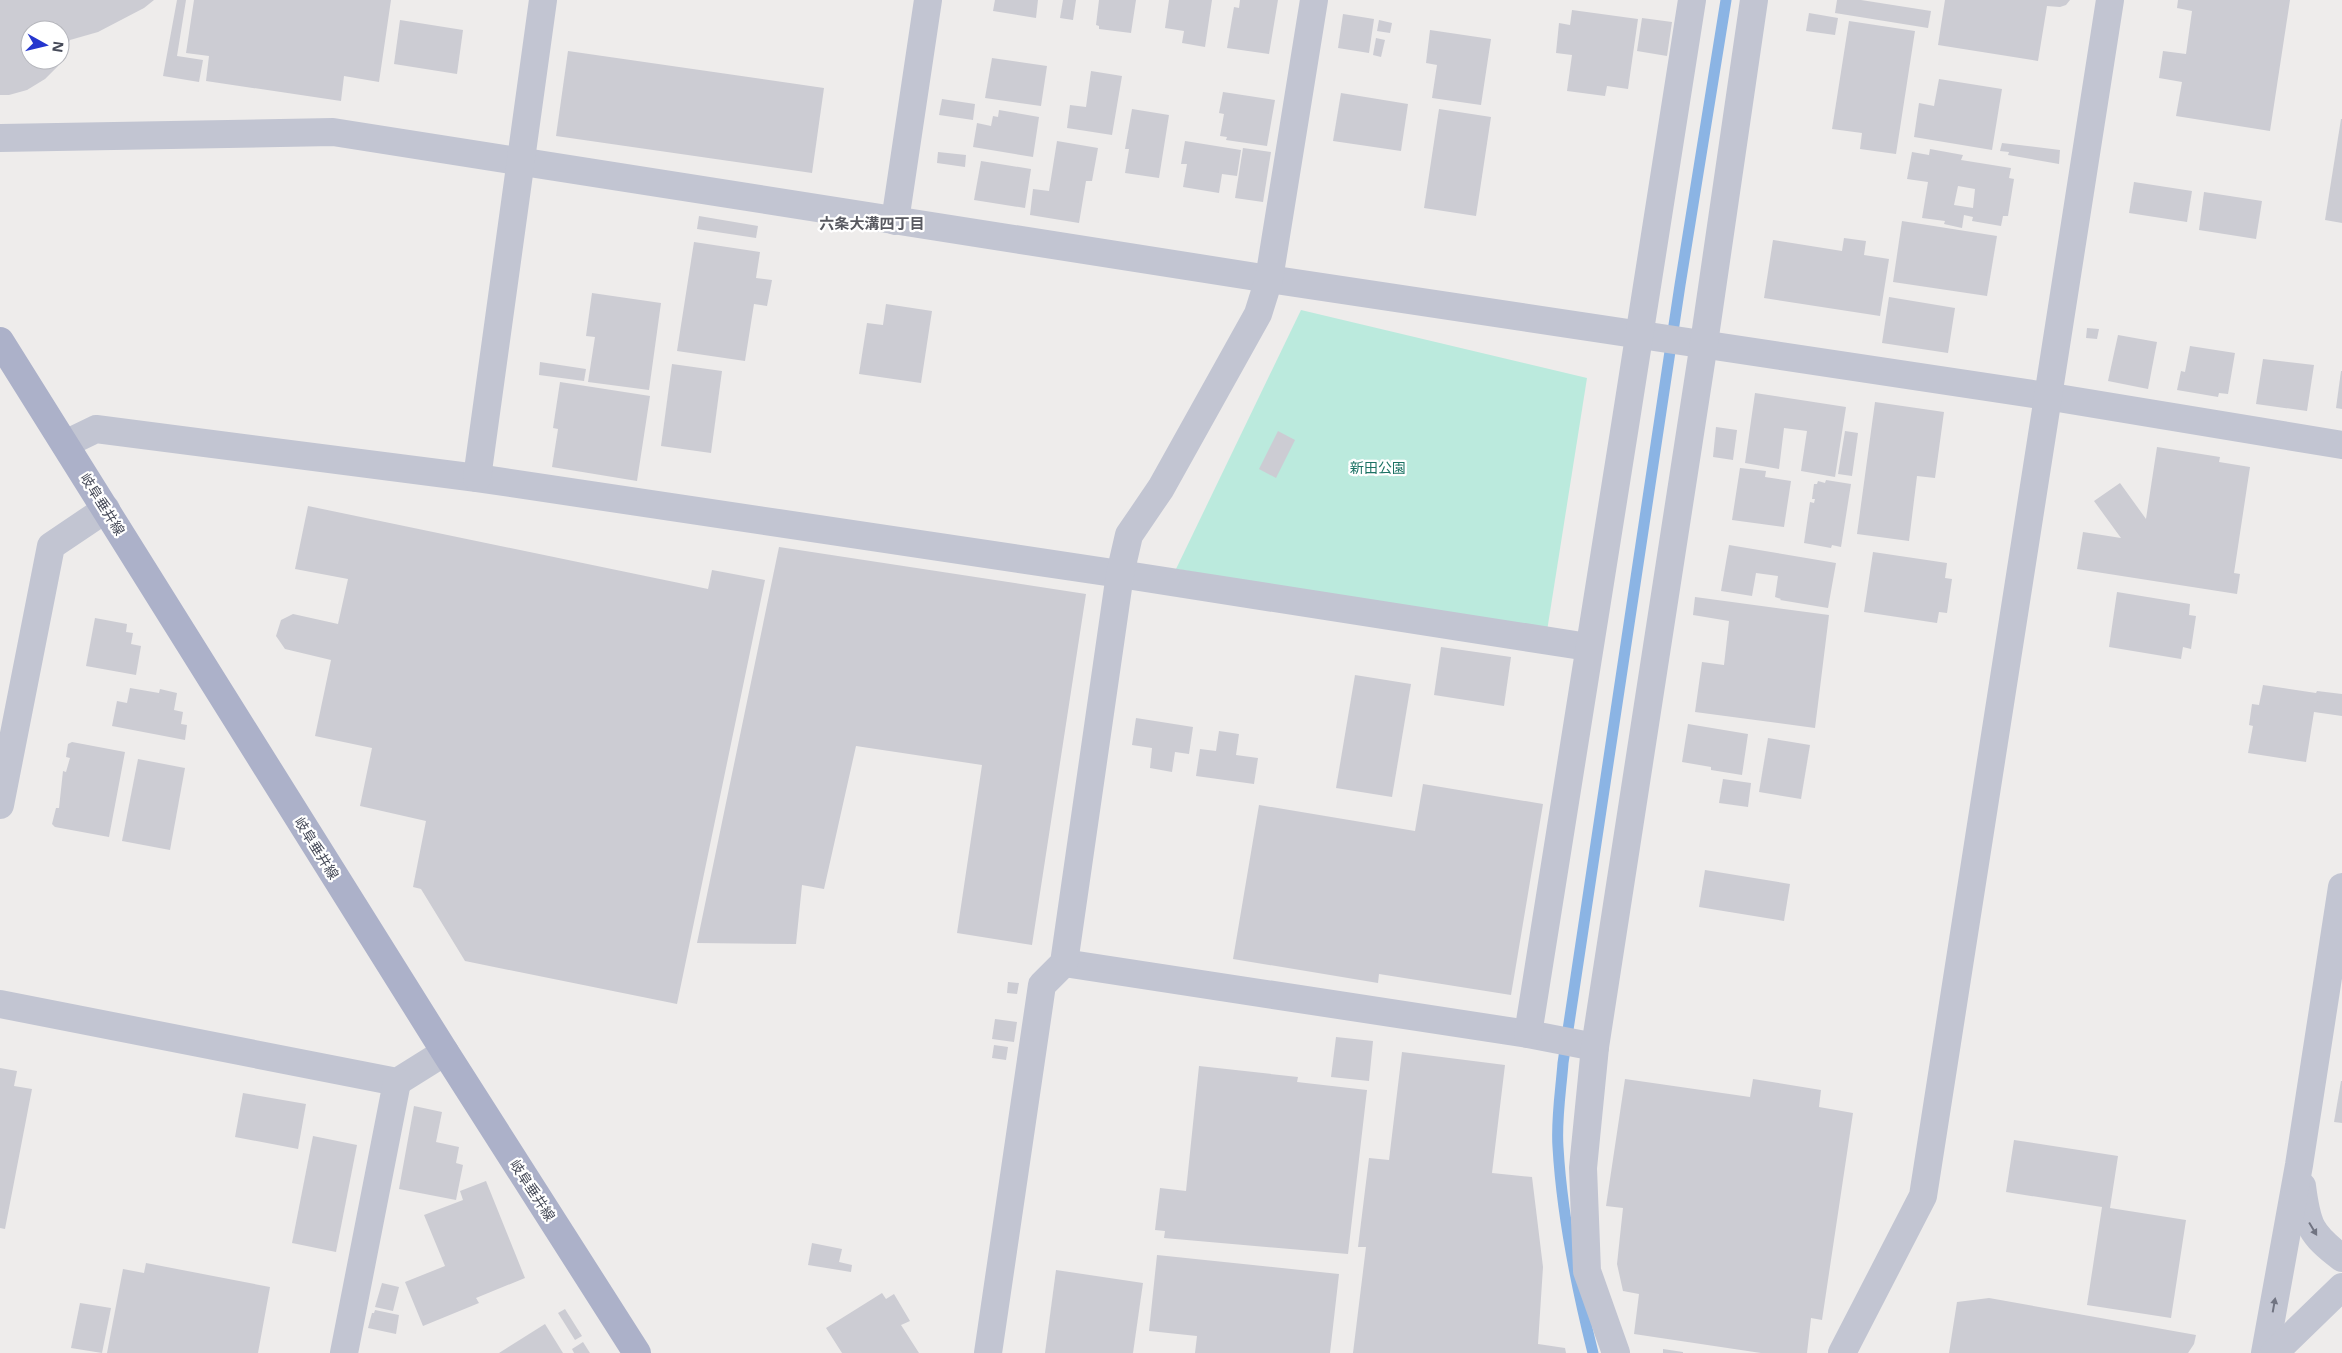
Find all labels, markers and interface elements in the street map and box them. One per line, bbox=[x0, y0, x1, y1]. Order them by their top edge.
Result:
north arrow bbox=[20, 20, 70, 70]
text: N bbox=[48, 40, 69, 54]
district label: 六条大溝四丁目 bbox=[819, 213, 925, 233]
park label: 新田公園 bbox=[1350, 458, 1406, 477]
street label: 岐阜垂井線 bbox=[76, 469, 130, 539]
street label: 岐阜垂井線 bbox=[290, 813, 344, 883]
street label: 岐阜垂井線 bbox=[506, 1155, 560, 1225]
one-way arrow bbox=[2308, 1222, 2317, 1235]
one-way arrow bbox=[2270, 1297, 2278, 1313]

